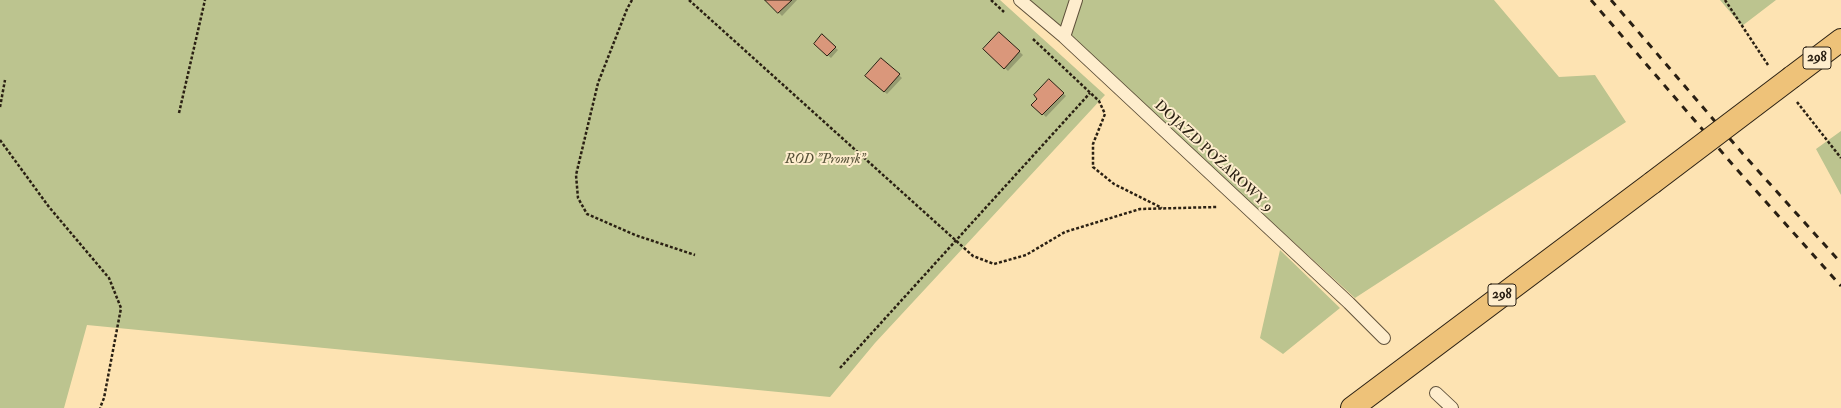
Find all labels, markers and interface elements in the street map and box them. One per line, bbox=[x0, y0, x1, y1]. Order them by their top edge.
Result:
road number: 298 bbox=[1803, 47, 1831, 69]
street label: DOJAZD POŻAROWY 9 bbox=[1150, 98, 1276, 216]
park label: ROD "Promyk" bbox=[785, 152, 865, 168]
road number: 298 bbox=[1488, 284, 1516, 306]

